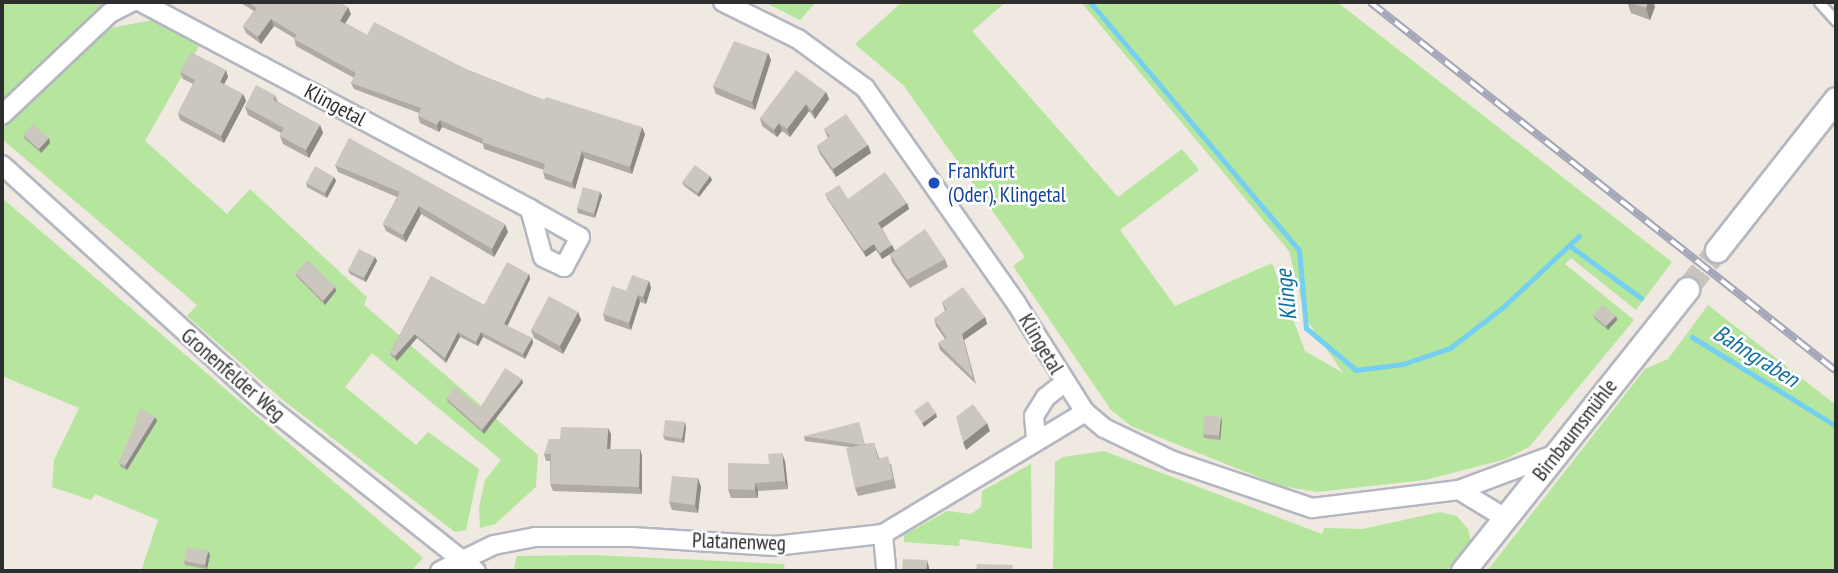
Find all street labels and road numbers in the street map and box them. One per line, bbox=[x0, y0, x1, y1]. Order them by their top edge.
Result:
street label: Klingetal bbox=[300, 78, 370, 132]
street label: Klingetal bbox=[1013, 309, 1069, 379]
street label: Gronenfelder Weg bbox=[176, 323, 290, 427]
street label: Birnbaumsmühle bbox=[1527, 374, 1623, 486]
street label: Platanenweg bbox=[692, 528, 786, 556]

